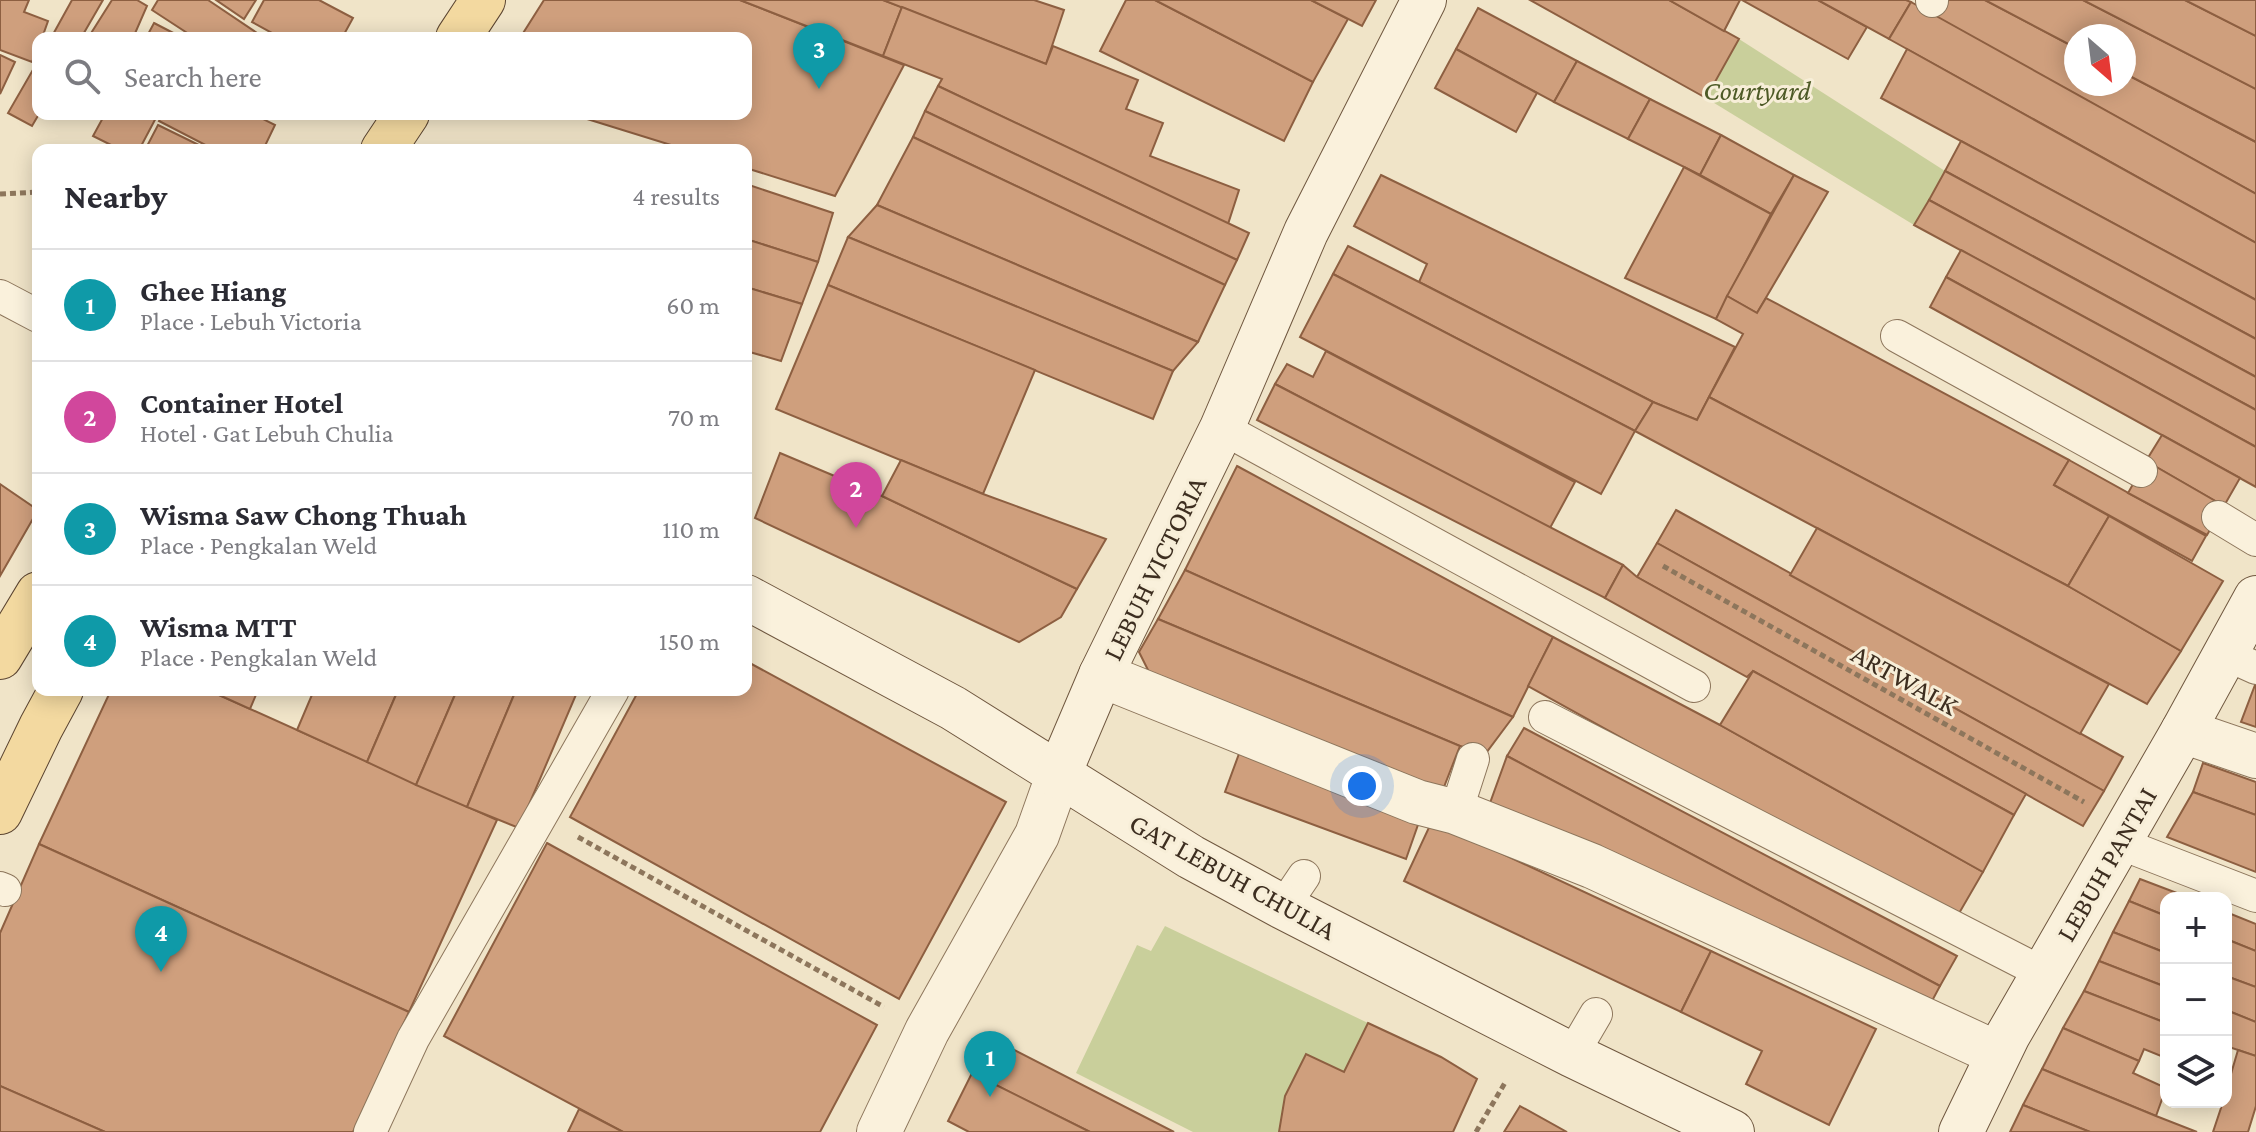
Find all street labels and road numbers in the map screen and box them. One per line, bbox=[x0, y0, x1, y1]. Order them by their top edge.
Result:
street label: LEBUH VICTORIA bbox=[1096, 471, 1212, 665]
street label: ARTWALK bbox=[1846, 638, 1964, 722]
street label: LEBUH PANTAI bbox=[2050, 782, 2163, 947]
street label: GAT LEBUH CHULIA bbox=[1124, 807, 1341, 946]

